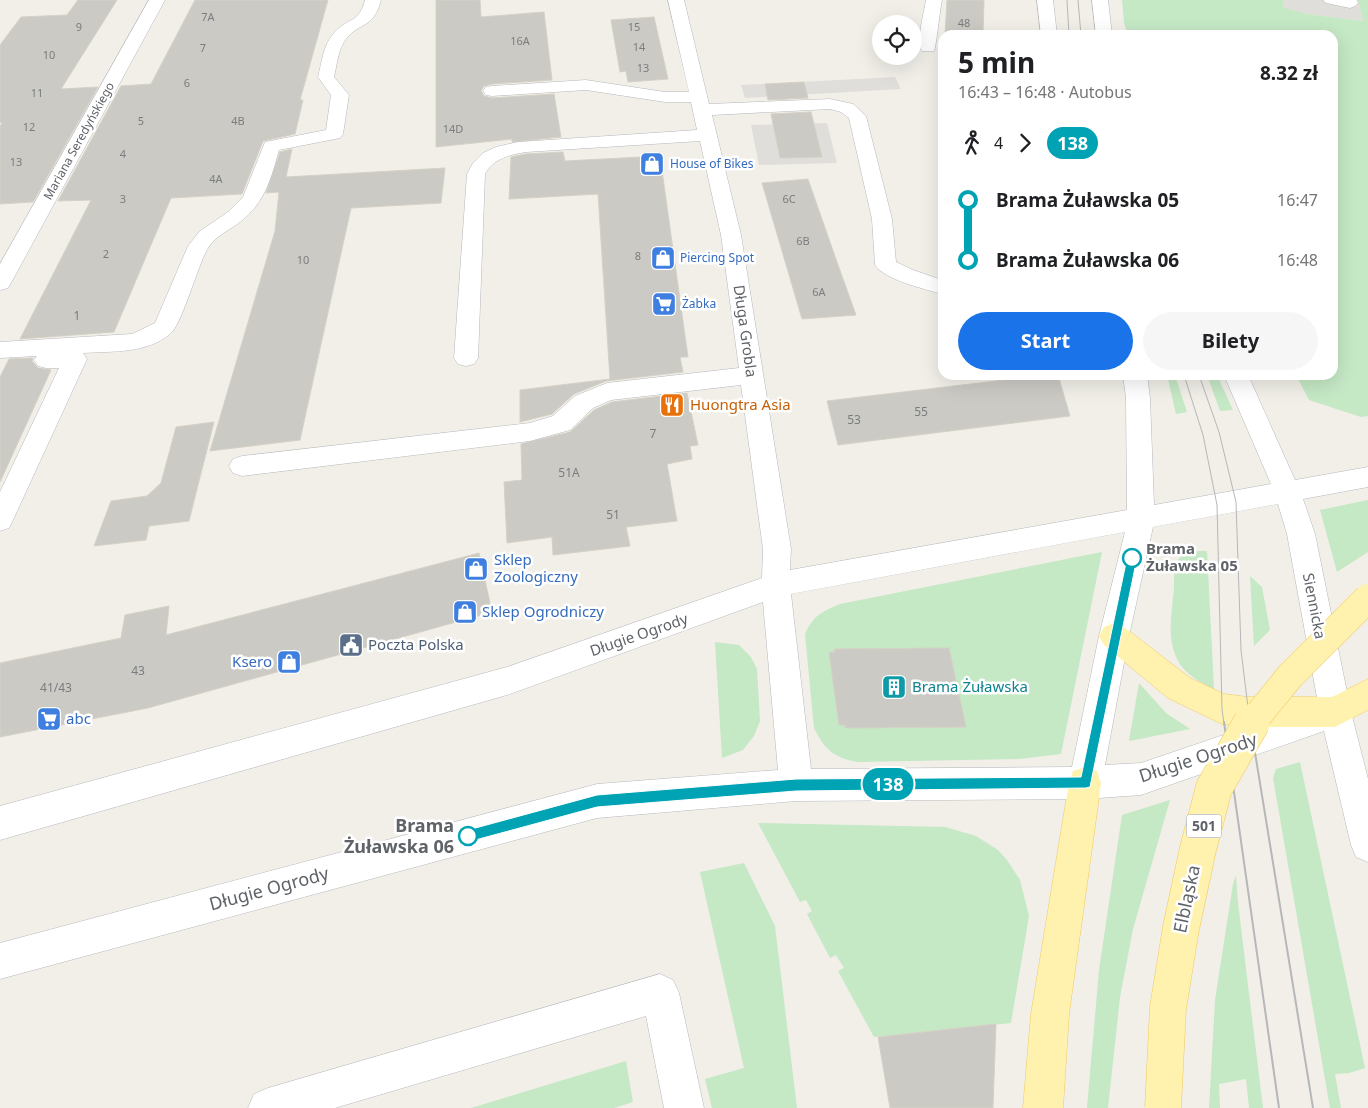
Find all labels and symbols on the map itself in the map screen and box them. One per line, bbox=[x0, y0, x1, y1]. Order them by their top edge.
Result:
house number: 7A bbox=[201, 9, 216, 24]
house number: 48 bbox=[958, 15, 970, 30]
house number: 9 bbox=[76, 19, 82, 34]
house number: 15 bbox=[628, 19, 640, 34]
house number: 16A bbox=[510, 33, 531, 48]
house number: 14 bbox=[633, 39, 646, 54]
house number: 7 bbox=[200, 40, 206, 55]
house number: 10 bbox=[43, 47, 55, 62]
house number: 13 bbox=[637, 60, 649, 75]
house number: 6 bbox=[184, 75, 190, 90]
street label: Mariana Seredyńskiego bbox=[39, 79, 118, 203]
house number: 11 bbox=[31, 85, 43, 100]
house number: 5 bbox=[138, 113, 144, 128]
house number: 4B bbox=[231, 113, 245, 128]
house number: 12 bbox=[23, 119, 35, 134]
house number: 14D bbox=[443, 121, 463, 136]
house number: 4 bbox=[120, 146, 127, 161]
shop icon: House of Bikes bbox=[639, 151, 665, 177]
house number: 13 bbox=[10, 154, 22, 169]
place label: House of Bikes bbox=[670, 155, 754, 172]
house number: 4A bbox=[209, 171, 224, 186]
house number: 3 bbox=[120, 191, 126, 206]
house number: 6C bbox=[782, 191, 796, 206]
house number: 6B bbox=[796, 233, 810, 248]
shop icon: Piercing Spot bbox=[650, 245, 676, 271]
house number: 2 bbox=[103, 246, 109, 261]
house number: 8 bbox=[635, 248, 641, 263]
place label: Piercing Spot bbox=[680, 249, 755, 266]
house number: 10 bbox=[297, 252, 309, 267]
street label: Długa Grobla bbox=[730, 283, 762, 378]
house number: 6A bbox=[812, 284, 827, 299]
supermarket icon: Żabka bbox=[651, 291, 677, 317]
place label: Żabka bbox=[682, 295, 716, 312]
house number: 1 bbox=[74, 307, 80, 324]
restaurant icon: Huongtra Asia bbox=[659, 392, 685, 418]
place label: Huongtra Asia bbox=[690, 394, 791, 414]
house number: 55 bbox=[914, 403, 928, 420]
house number: 53 bbox=[847, 411, 861, 428]
house number: 7 bbox=[650, 425, 657, 442]
house number: 51A bbox=[558, 464, 580, 481]
house number: 51 bbox=[606, 506, 620, 523]
place label: Brama Żuławska 05 bbox=[1146, 538, 1238, 575]
marker: Brama Żuławska 05 bbox=[1122, 548, 1142, 568]
place label: Sklep Zoologiczny bbox=[494, 549, 578, 586]
shop icon: Sklep Zoologiczny bbox=[463, 556, 489, 582]
street label: Siennicka bbox=[1299, 571, 1331, 640]
shop icon: Sklep Ogrodniczy bbox=[452, 599, 478, 625]
place label: Sklep Ogrodniczy bbox=[482, 601, 604, 621]
street label: Długie Ogrody bbox=[587, 608, 691, 660]
public building icon: Poczta Polska bbox=[338, 632, 364, 658]
place label: Poczta Polska bbox=[368, 634, 464, 654]
shop icon: Ksero bbox=[276, 649, 302, 675]
place label: Ksero bbox=[232, 651, 272, 671]
house number: 43 bbox=[131, 662, 145, 679]
building icon: Brama Żuławska bbox=[881, 674, 907, 700]
place label: Brama Żuławska bbox=[912, 676, 1028, 696]
house number: 41/43 bbox=[40, 679, 72, 696]
supermarket icon: abc bbox=[36, 706, 62, 732]
place label: abc bbox=[66, 708, 91, 728]
street label: Długie Ogrody bbox=[1136, 726, 1261, 787]
line badge: 138 bbox=[859, 768, 917, 800]
place label: Brama Żuławska 06 bbox=[344, 813, 454, 858]
road number: 501 bbox=[1186, 814, 1222, 838]
marker: Brama Żuławska 06 bbox=[458, 826, 478, 846]
street label: Długie Ogrody bbox=[206, 860, 332, 916]
street label: Elbląska bbox=[1167, 863, 1205, 935]

